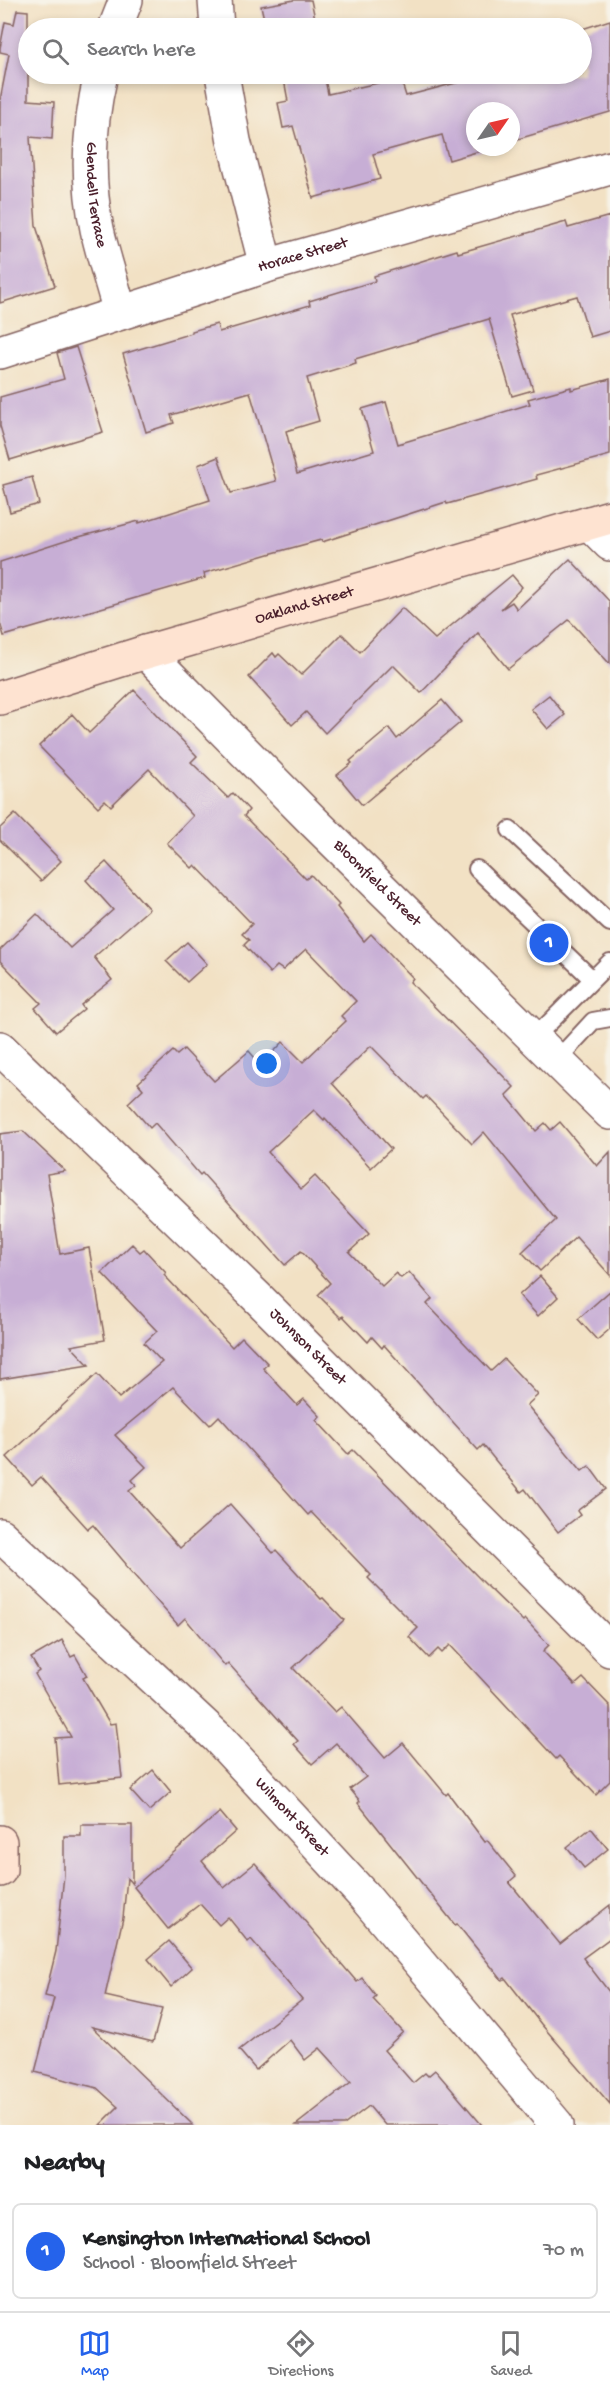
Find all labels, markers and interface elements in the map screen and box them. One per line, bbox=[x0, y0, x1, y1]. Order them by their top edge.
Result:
search box bbox=[18, 18, 592, 84]
icon: search bbox=[39, 35, 72, 68]
text: Search here bbox=[87, 38, 195, 64]
north arrow bbox=[466, 102, 520, 156]
street label: Glendell Terrace bbox=[81, 142, 111, 250]
street label: Horace Street bbox=[256, 233, 351, 277]
street label: Oakland Street bbox=[253, 582, 357, 629]
street label: Bloomfield Street bbox=[328, 836, 426, 932]
pin: 1 bbox=[530, 920, 568, 966]
your location bbox=[252, 1049, 281, 1078]
street label: Johnson Street bbox=[265, 1305, 351, 1391]
street label: Wilmont Street bbox=[250, 1774, 334, 1862]
text: Nearby bbox=[24, 2149, 105, 2180]
text: Kensington International School bbox=[83, 2227, 370, 2253]
text: 1 bbox=[41, 2240, 50, 2263]
text: 70 m bbox=[543, 2240, 584, 2263]
text: School · Bloomfield Street bbox=[83, 2253, 295, 2276]
tab: Map bbox=[78, 2327, 111, 2382]
tab: Directions bbox=[268, 2327, 334, 2382]
tab: Saved bbox=[490, 2327, 531, 2382]

